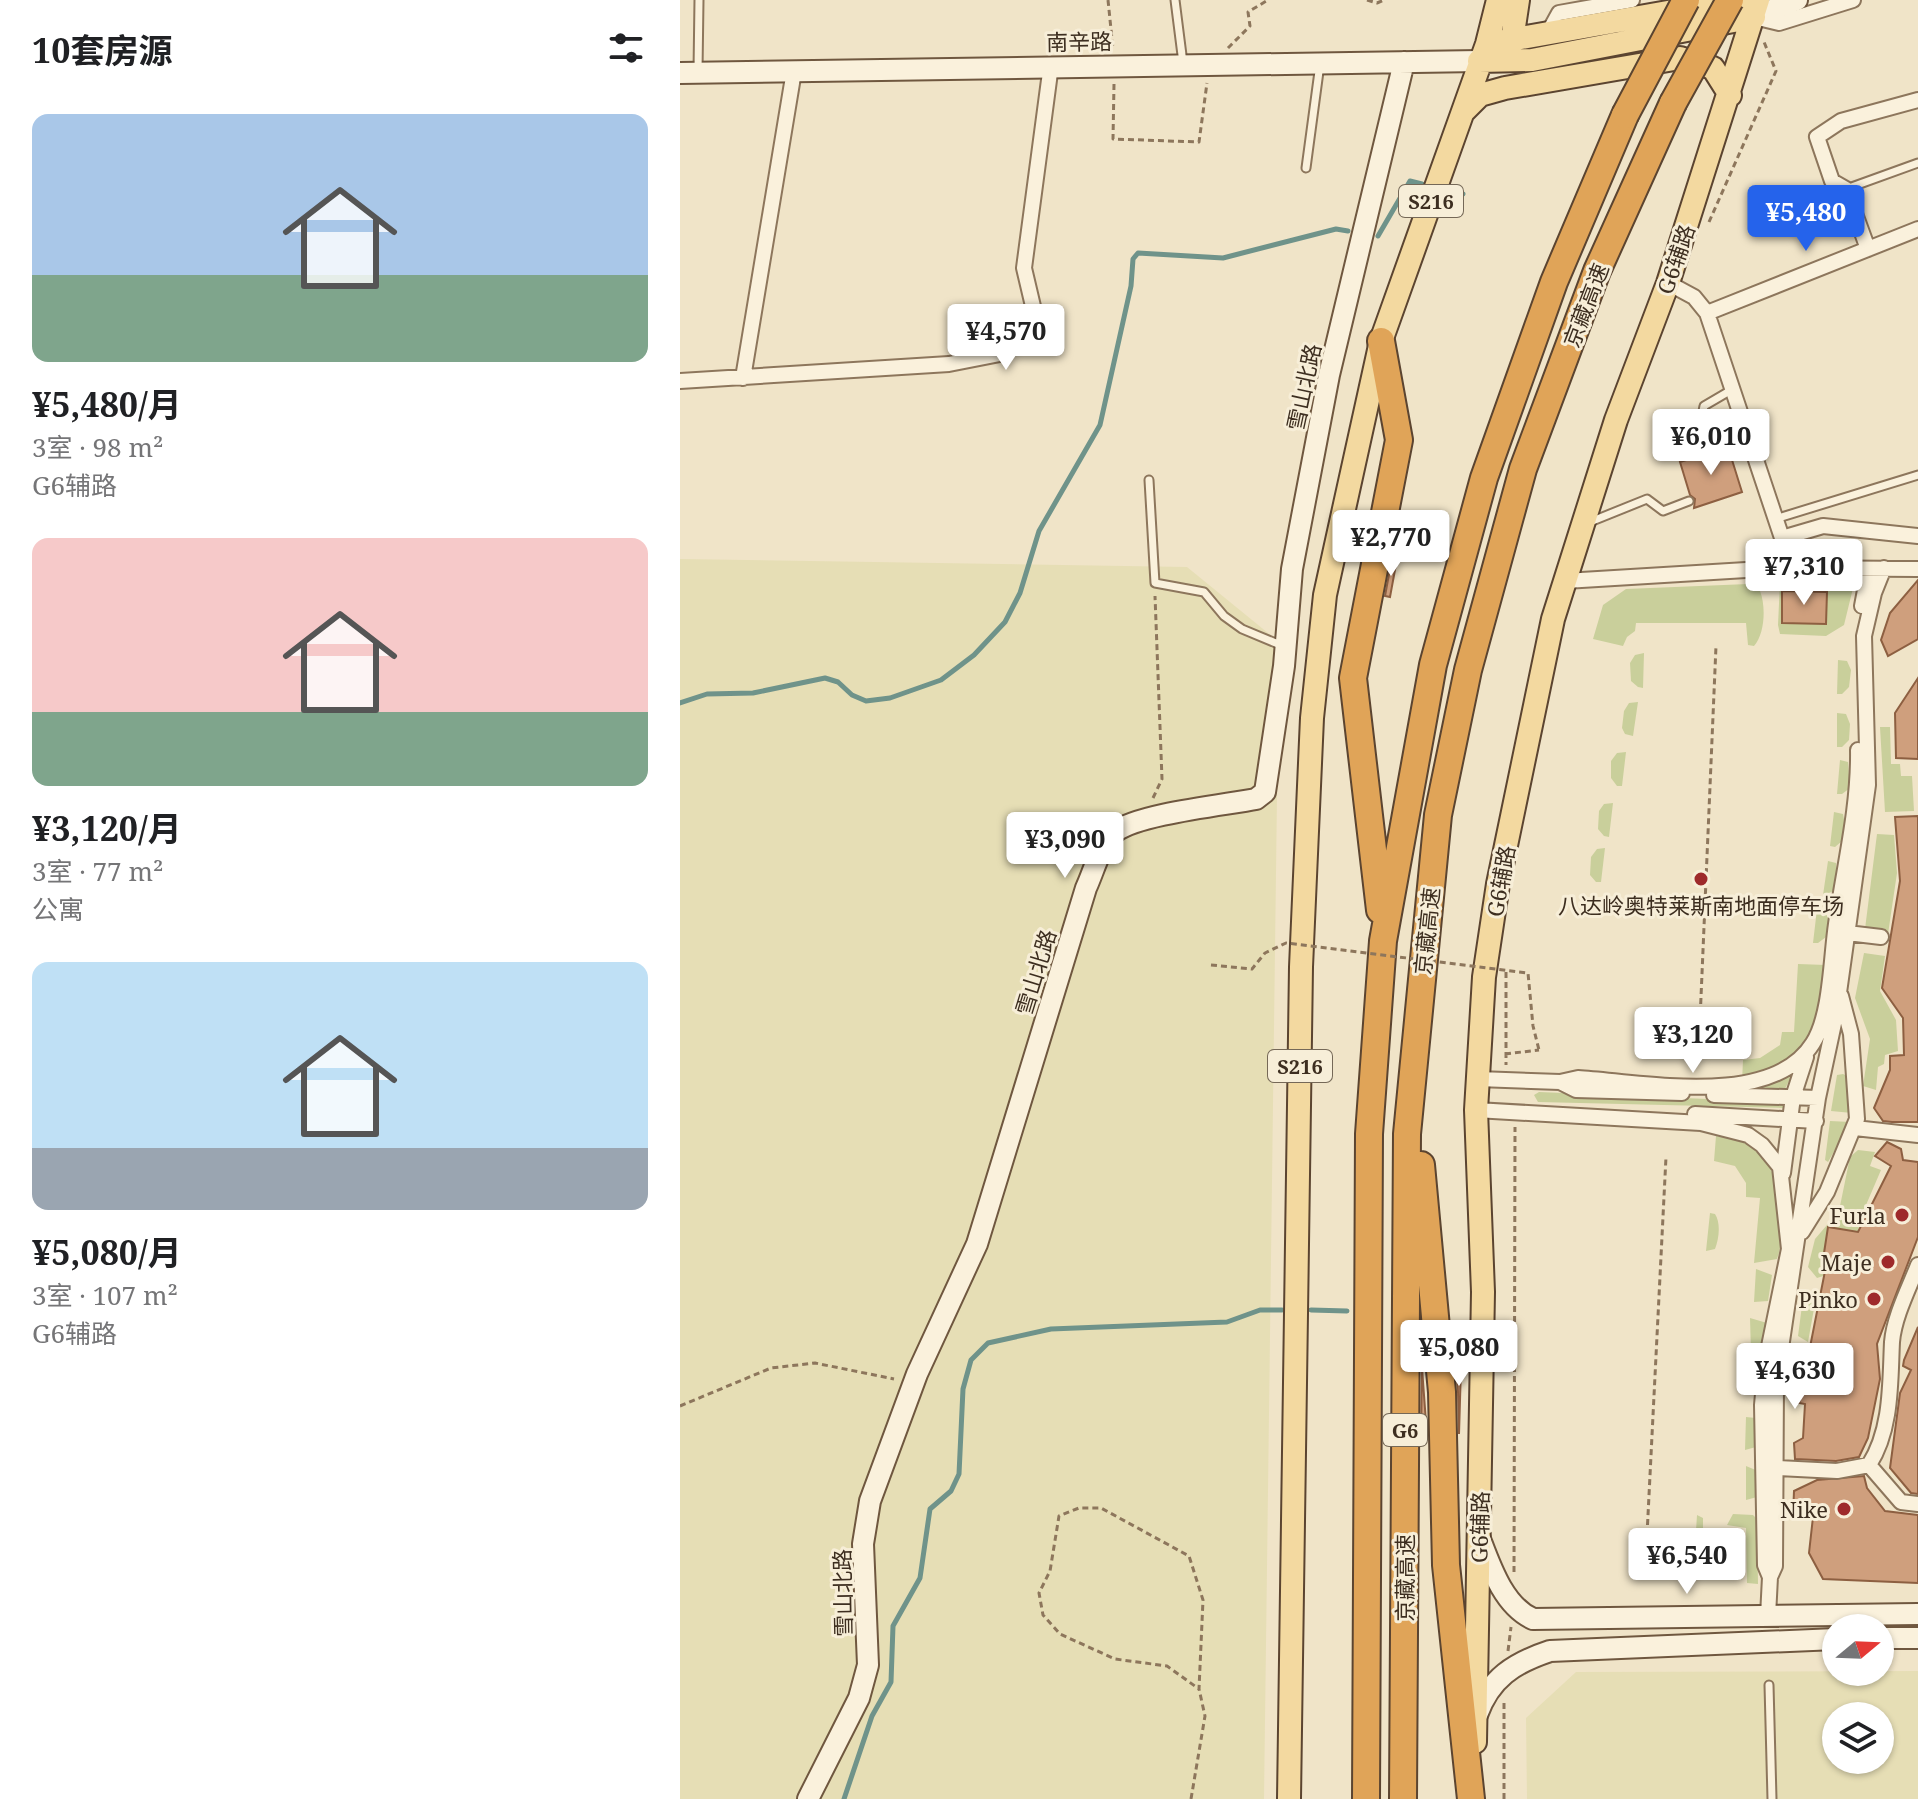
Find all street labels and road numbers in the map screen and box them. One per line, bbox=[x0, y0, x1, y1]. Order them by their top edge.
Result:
street label: 南辛路 bbox=[1046, 25, 1112, 57]
road number: S216 bbox=[1399, 185, 1463, 217]
street label: G6辅路 bbox=[1649, 220, 1701, 298]
street label: 京藏高速 bbox=[1555, 259, 1615, 351]
street label: 雪山北路 bbox=[1279, 341, 1327, 433]
street label: G6辅路 bbox=[1479, 843, 1521, 919]
street label: 京藏高速 bbox=[1406, 886, 1446, 976]
street label: 雪山北路 bbox=[1008, 926, 1062, 1018]
road number: S216 bbox=[1268, 1050, 1332, 1082]
road number: G6 bbox=[1383, 1414, 1427, 1446]
street label: G6辅路 bbox=[1463, 1491, 1495, 1563]
street label: 京藏高速 bbox=[1389, 1534, 1419, 1622]
street label: 雪山北路 bbox=[826, 1549, 858, 1637]

